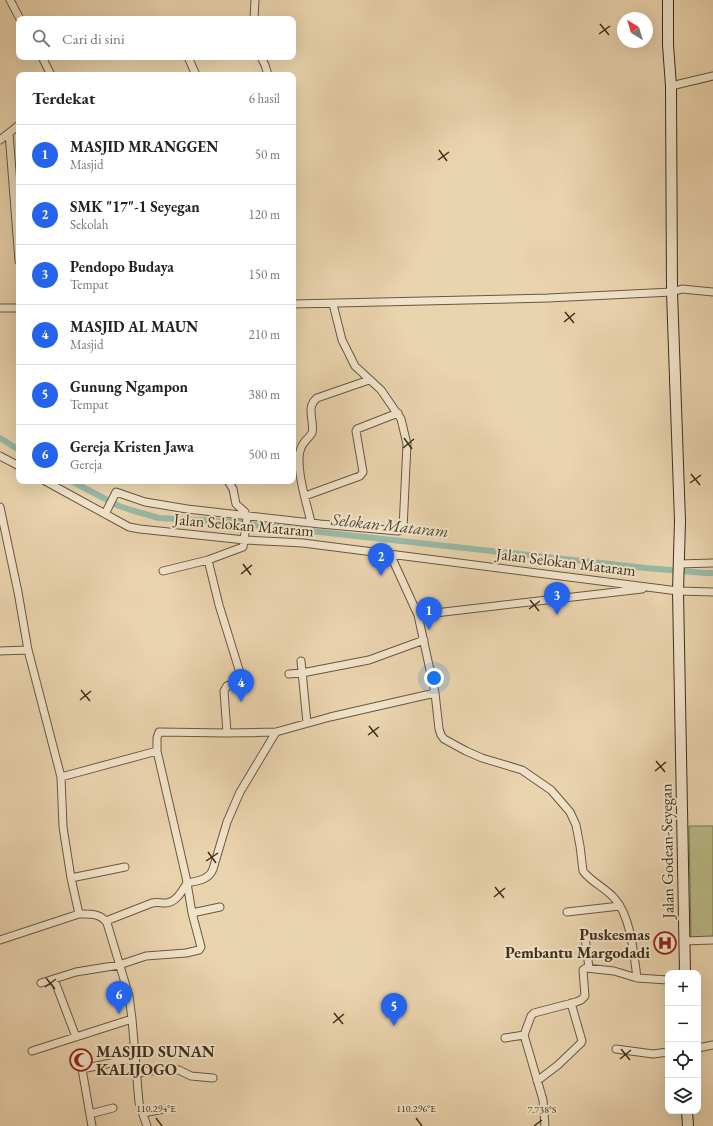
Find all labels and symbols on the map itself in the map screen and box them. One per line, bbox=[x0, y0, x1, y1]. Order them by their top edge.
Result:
north arrow bbox=[617, 12, 653, 48]
street label: Jalan Selokan Mataram bbox=[171, 508, 315, 542]
water label: Selokan Mataram bbox=[329, 508, 450, 542]
pin: 2 bbox=[368, 543, 394, 576]
street label: Jalan Selokan Mataram bbox=[493, 543, 638, 581]
pin: 3 bbox=[544, 582, 570, 615]
pin: 1 bbox=[416, 597, 442, 630]
your location bbox=[424, 668, 444, 688]
pin: 4 bbox=[228, 669, 254, 702]
street label: Jalan Godean-Seyegan bbox=[655, 783, 679, 921]
place label: Puskesmas Pembantu Margodadi bbox=[505, 924, 650, 963]
hospital icon: Puskesmas Pembantu Margodadi bbox=[652, 930, 678, 956]
pin: 6 bbox=[106, 981, 132, 1014]
pin: 5 bbox=[381, 993, 407, 1026]
place label: MASJID SUNAN KALIJOGO bbox=[96, 1041, 215, 1080]
mosque icon: MASJID SUNAN KALIJOGO bbox=[68, 1047, 94, 1073]
text: 110.294°E bbox=[136, 1102, 176, 1115]
text: 110.296°E bbox=[396, 1102, 436, 1115]
text: 7.738°S bbox=[527, 1103, 557, 1116]

